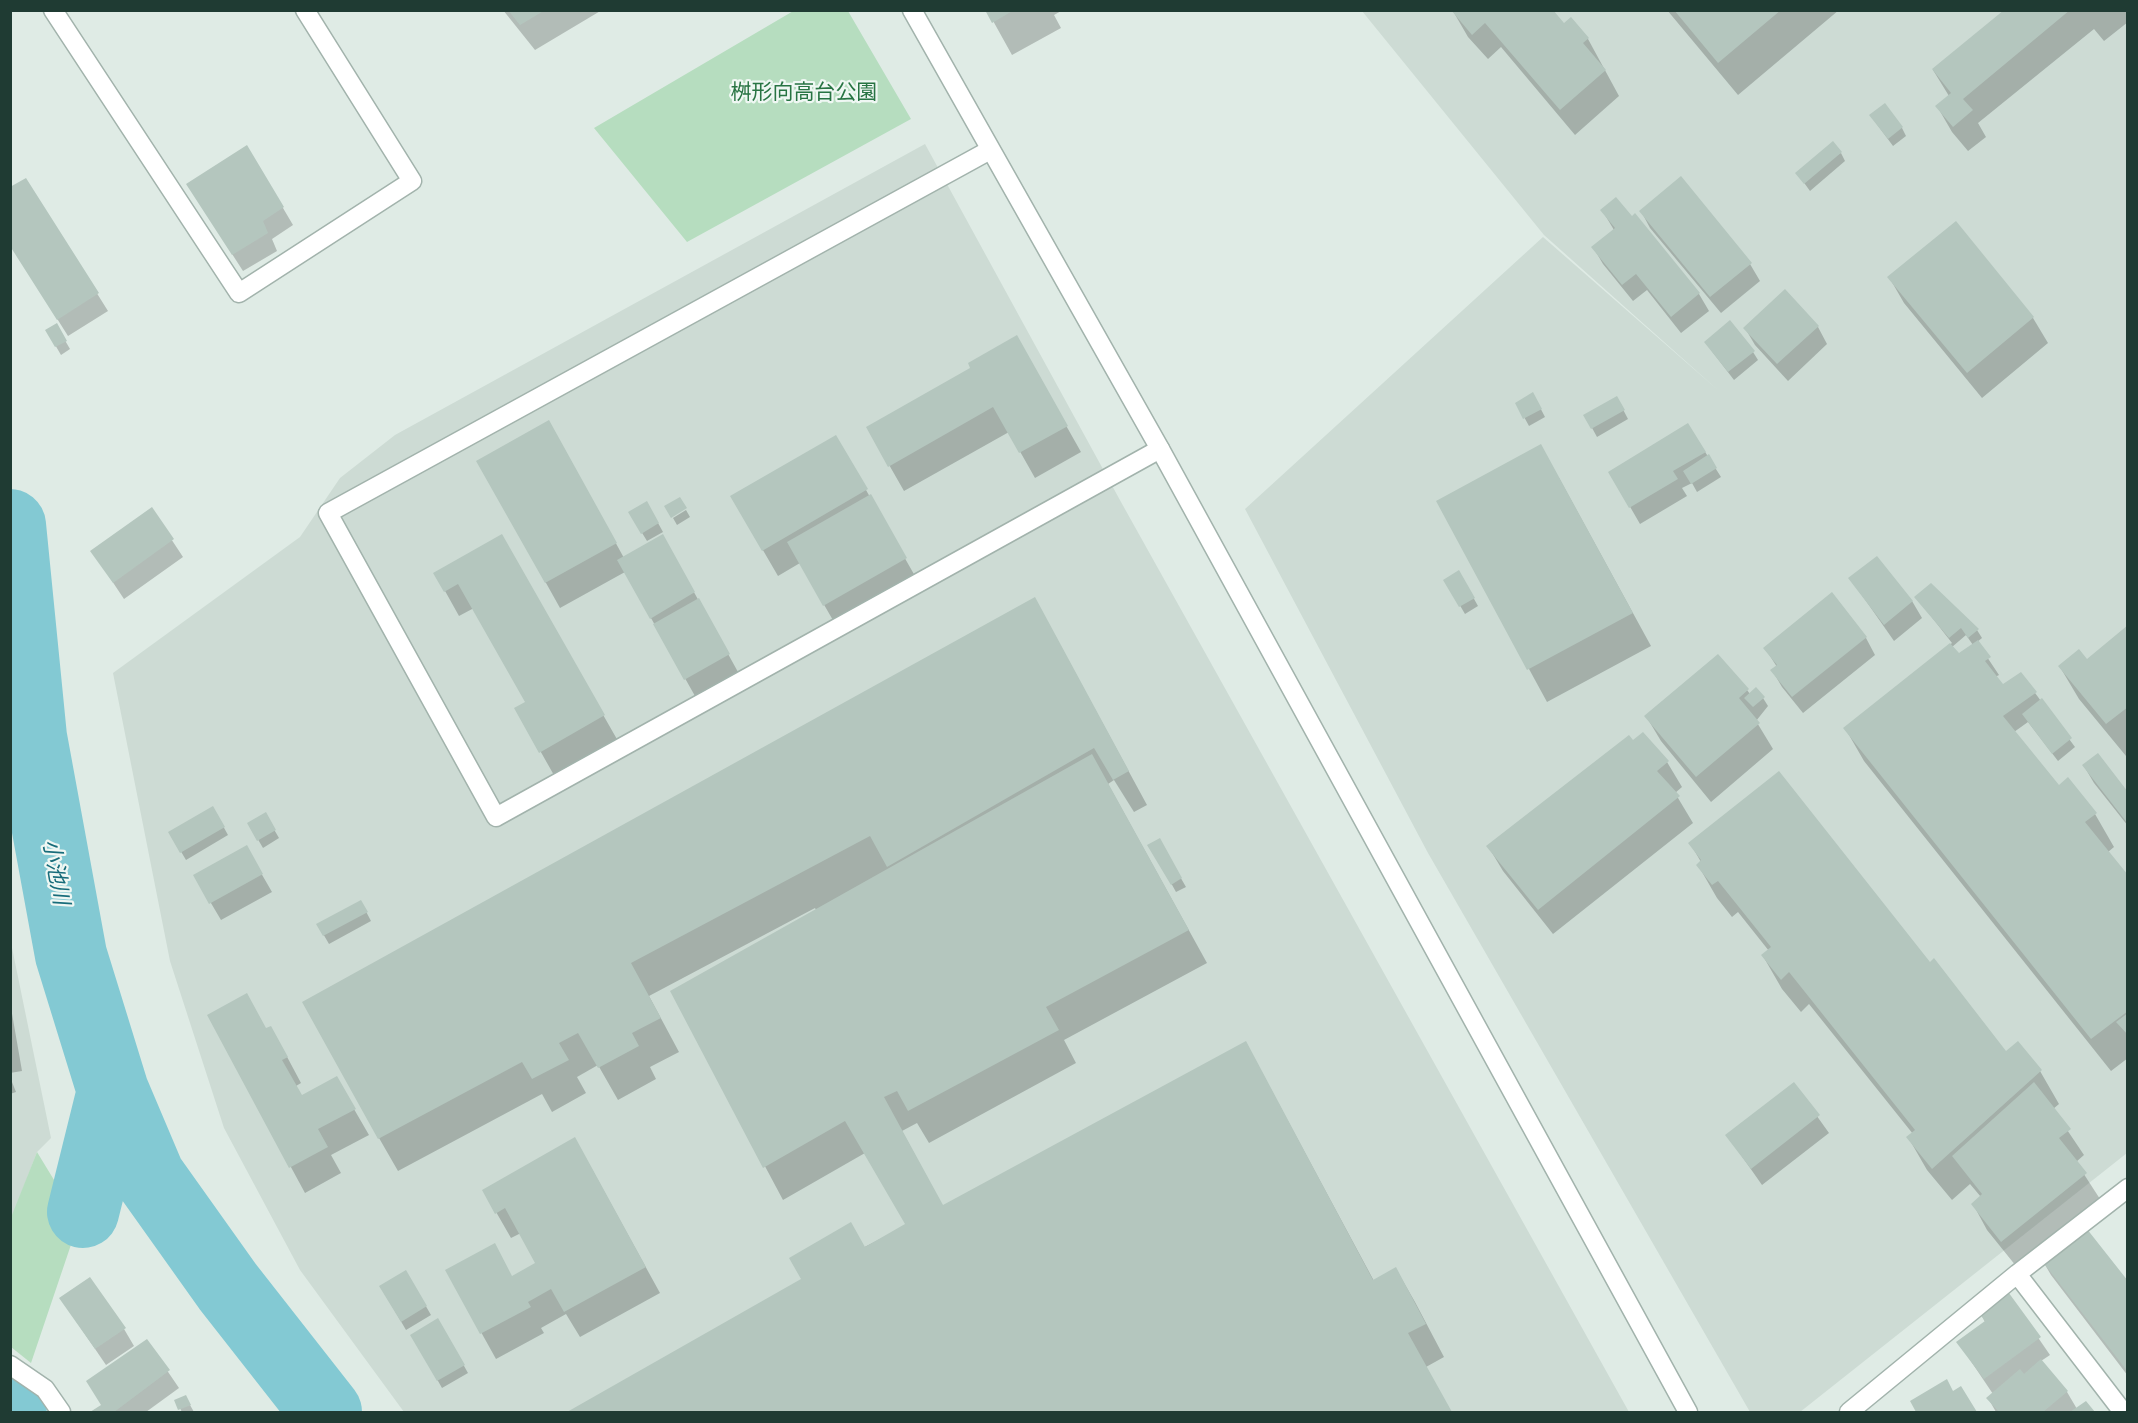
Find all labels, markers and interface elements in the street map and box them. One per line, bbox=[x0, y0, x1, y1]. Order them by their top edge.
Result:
park label: 桝形向高台公園 bbox=[731, 79, 877, 105]
water label: 小池川 bbox=[37, 837, 75, 907]

